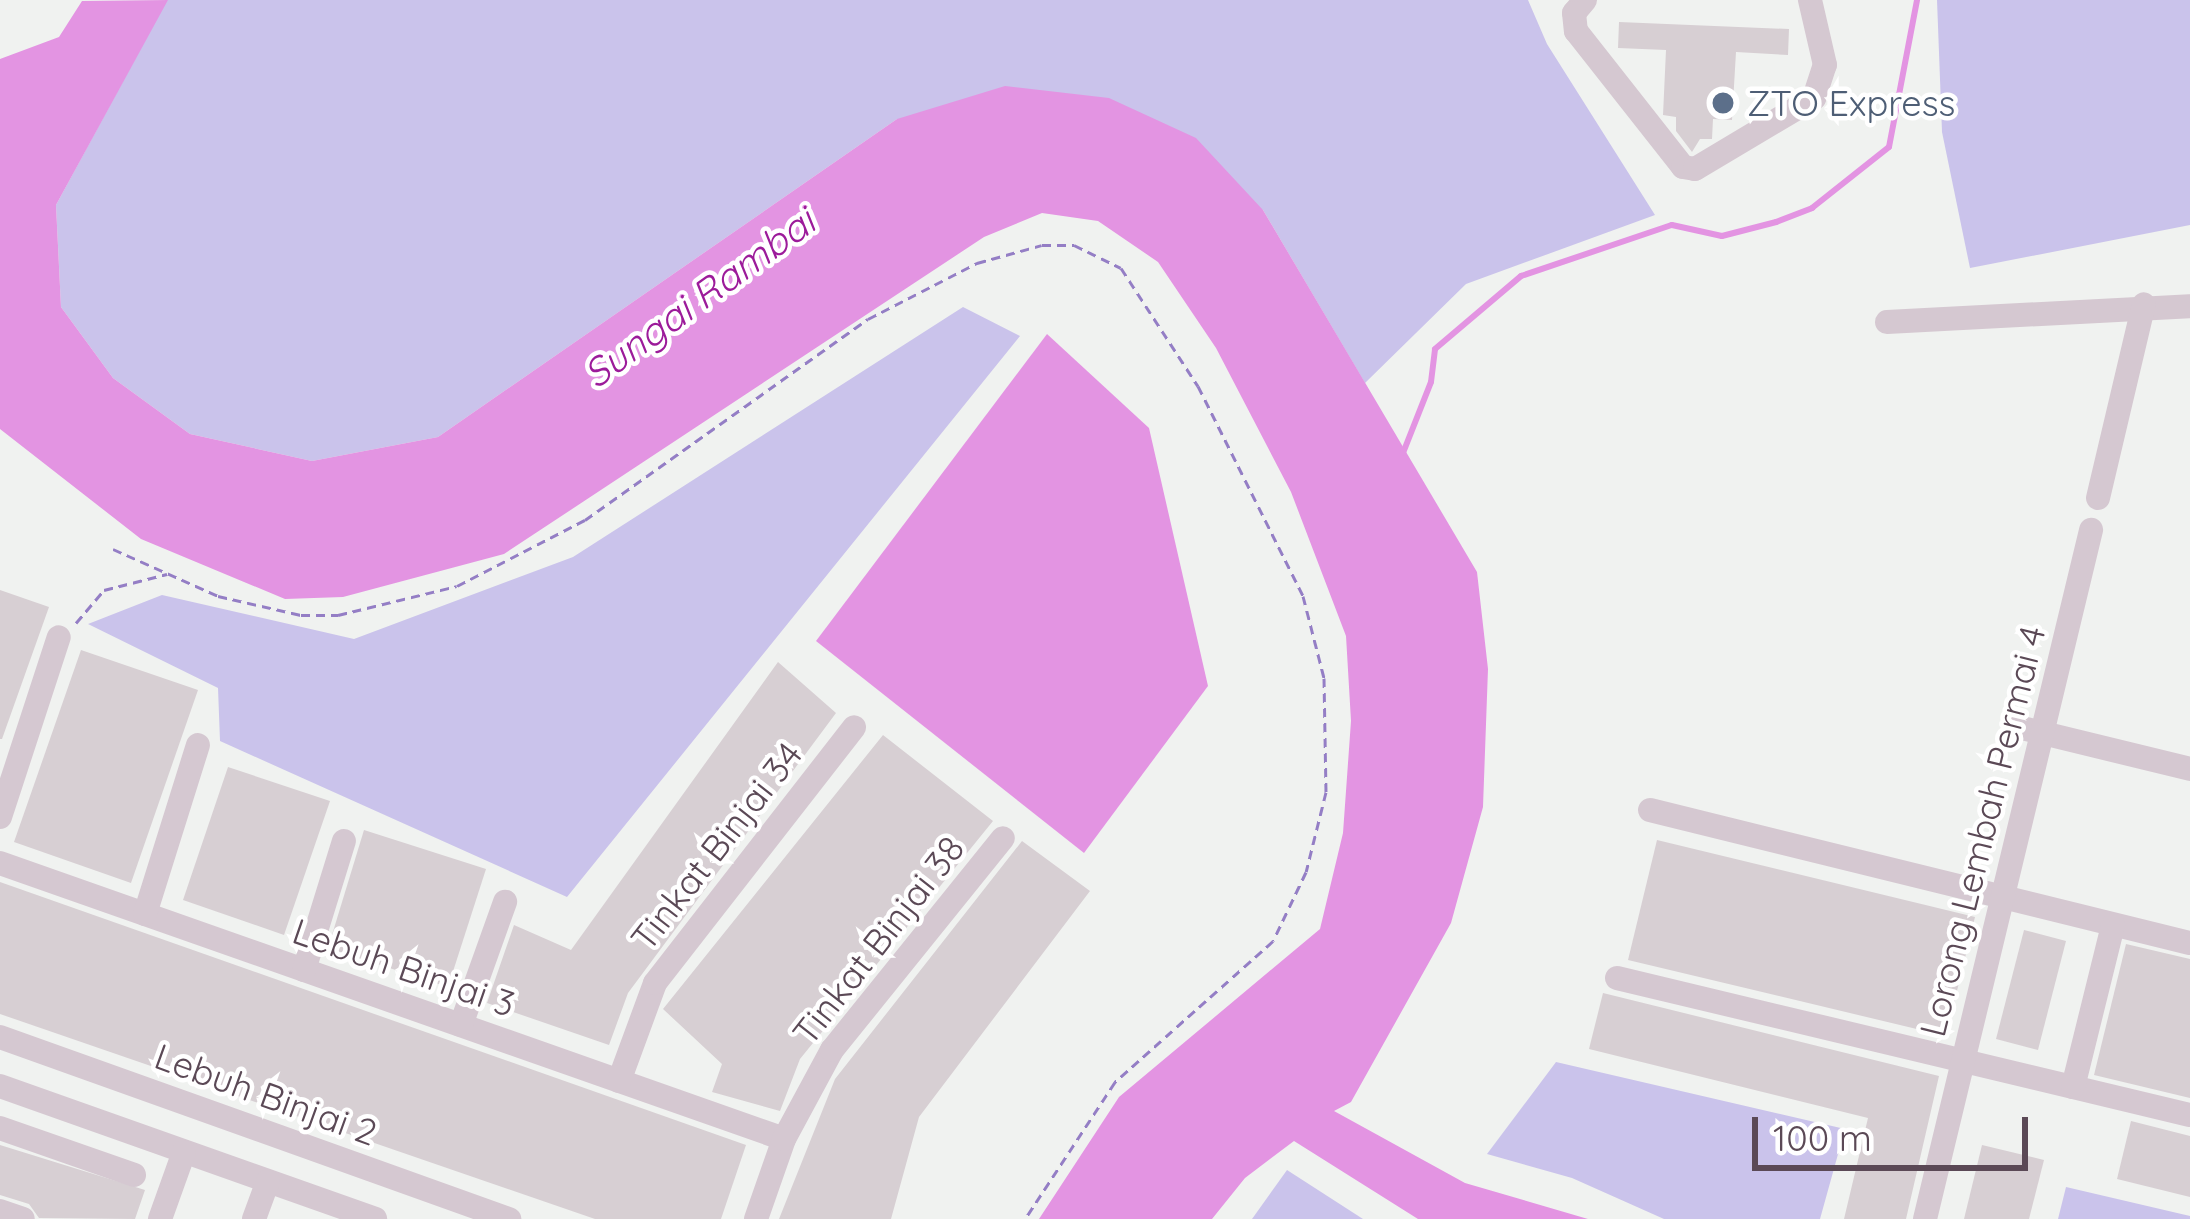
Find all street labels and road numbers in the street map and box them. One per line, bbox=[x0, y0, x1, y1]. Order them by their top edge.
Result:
street label: Lorong Lembah Permai 4 bbox=[1910, 621, 2054, 1041]
street label: Tinkat Binjai 34 bbox=[621, 733, 811, 959]
street label: Tinkat Binjai 38 bbox=[783, 827, 973, 1053]
street label: Lebuh Binjai 3 bbox=[287, 909, 521, 1025]
street label: Lebuh Binjai 2 bbox=[149, 1034, 383, 1154]

